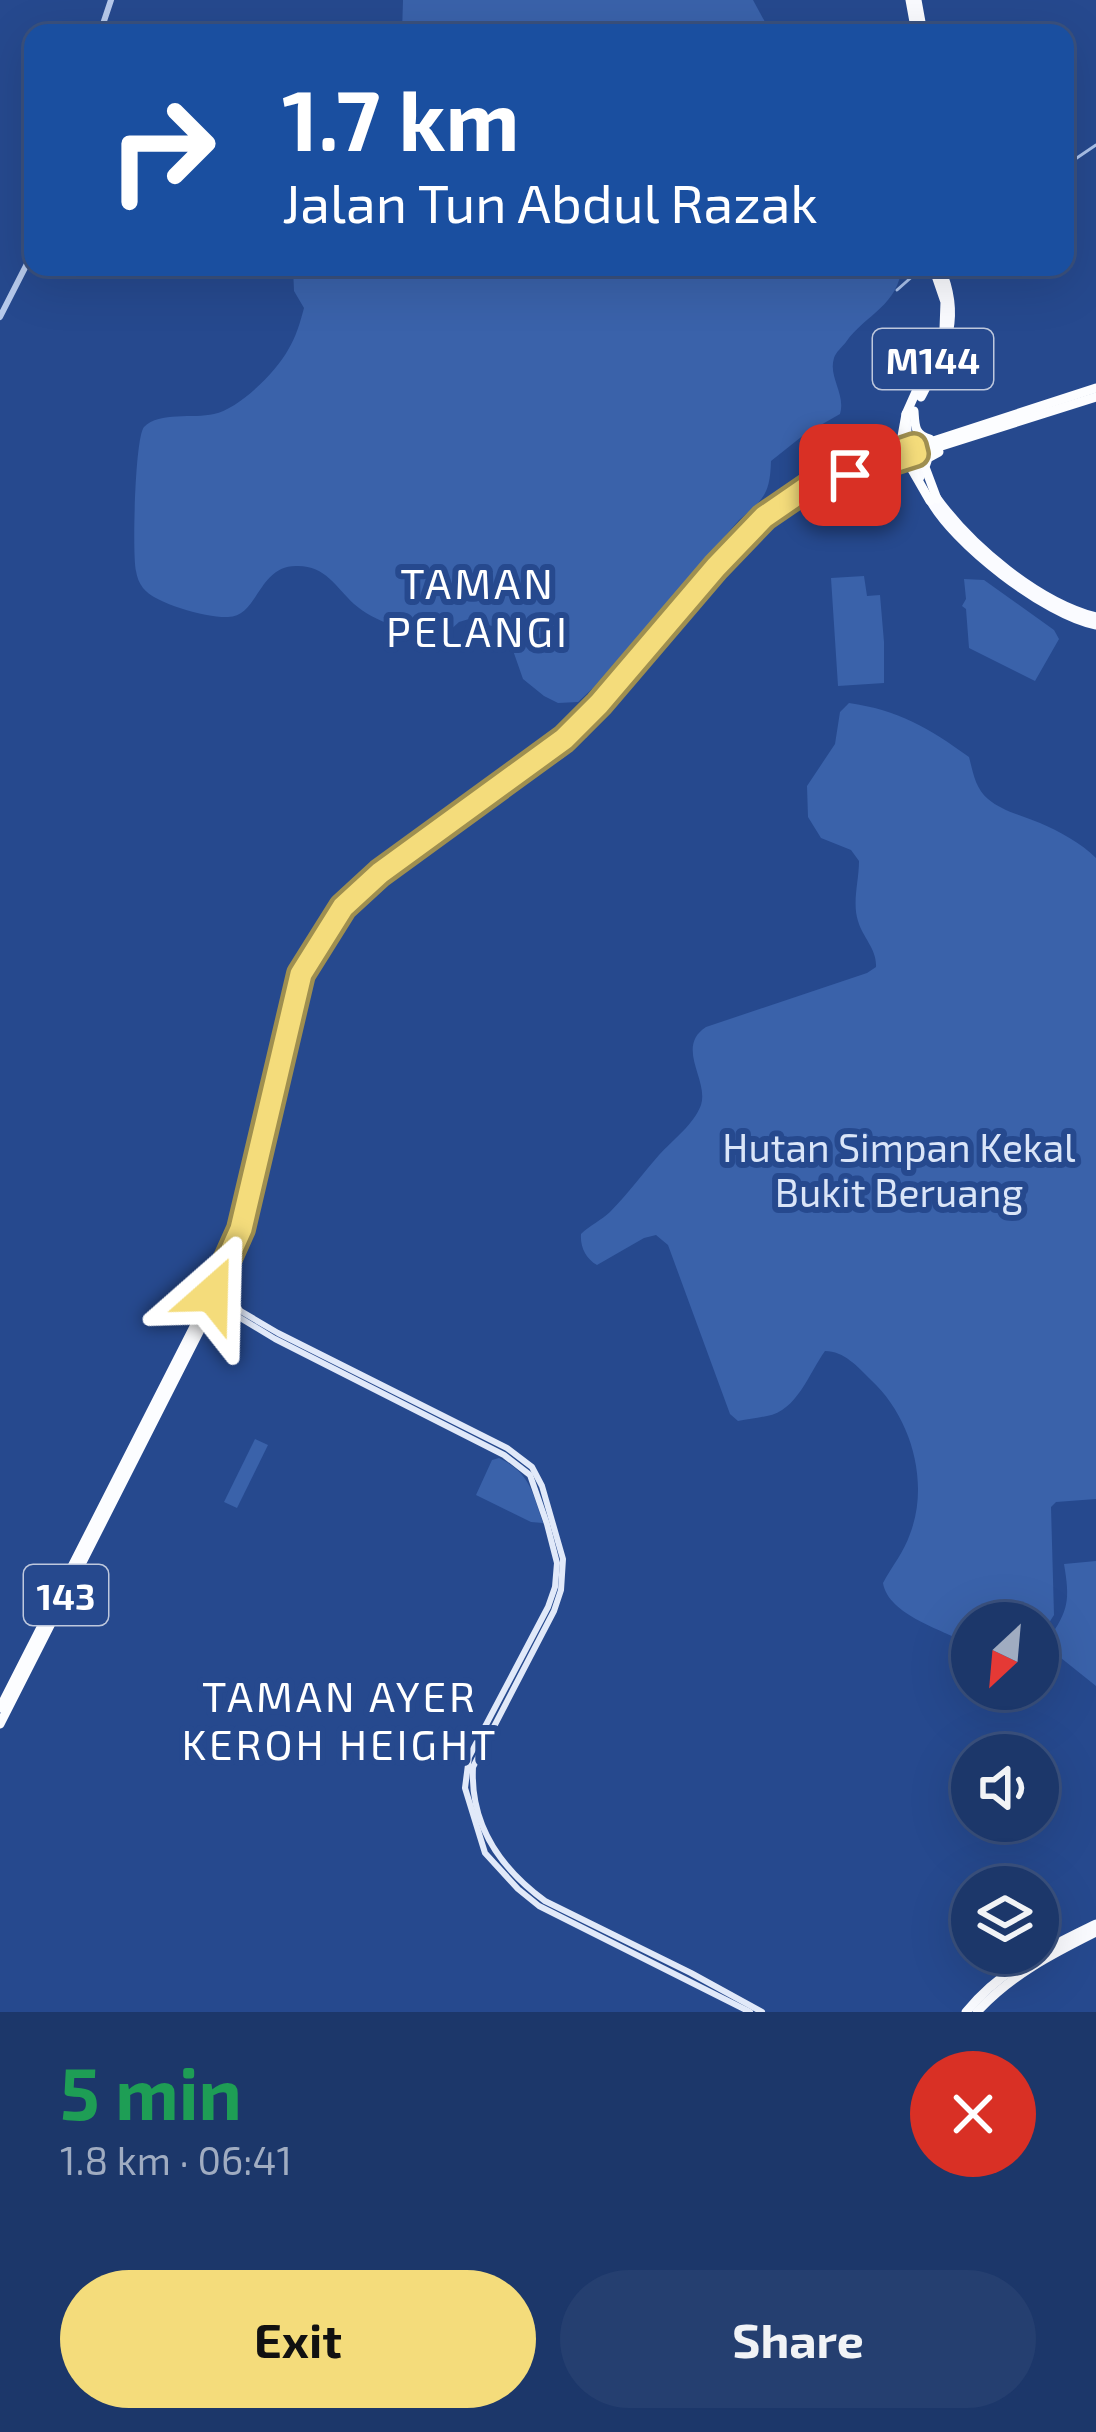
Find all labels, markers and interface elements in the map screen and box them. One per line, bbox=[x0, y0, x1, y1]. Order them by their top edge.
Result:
text: 1.7 km bbox=[282, 67, 520, 168]
icon: right bbox=[84, 72, 240, 228]
text: Jalan Tun Abdul Razak bbox=[282, 169, 818, 234]
road number: M144 bbox=[873, 329, 993, 389]
pin bbox=[799, 424, 901, 526]
icon: arrive bbox=[817, 442, 883, 508]
district label: TAMAN PELANGI bbox=[386, 557, 570, 655]
park label: Hutan Simpan Kekal Bukit Beruang bbox=[722, 1123, 1076, 1215]
position arrow bbox=[149, 1231, 275, 1357]
road number: 143 bbox=[24, 1565, 108, 1625]
north arrow bbox=[951, 1602, 1059, 1710]
map controls bbox=[951, 1602, 1059, 1974]
district label: TAMAN AYER KEROH HEIGHT bbox=[182, 1670, 498, 1768]
button: sound bbox=[951, 1734, 1059, 1842]
button: layers bbox=[951, 1866, 1059, 1974]
text: 5 min bbox=[60, 2048, 242, 2134]
button: close bbox=[910, 2051, 1036, 2177]
text: 1.8 km · 06:41 bbox=[60, 2136, 292, 2183]
button: Exit bbox=[60, 2270, 536, 2408]
button: Share bbox=[560, 2270, 1036, 2408]

